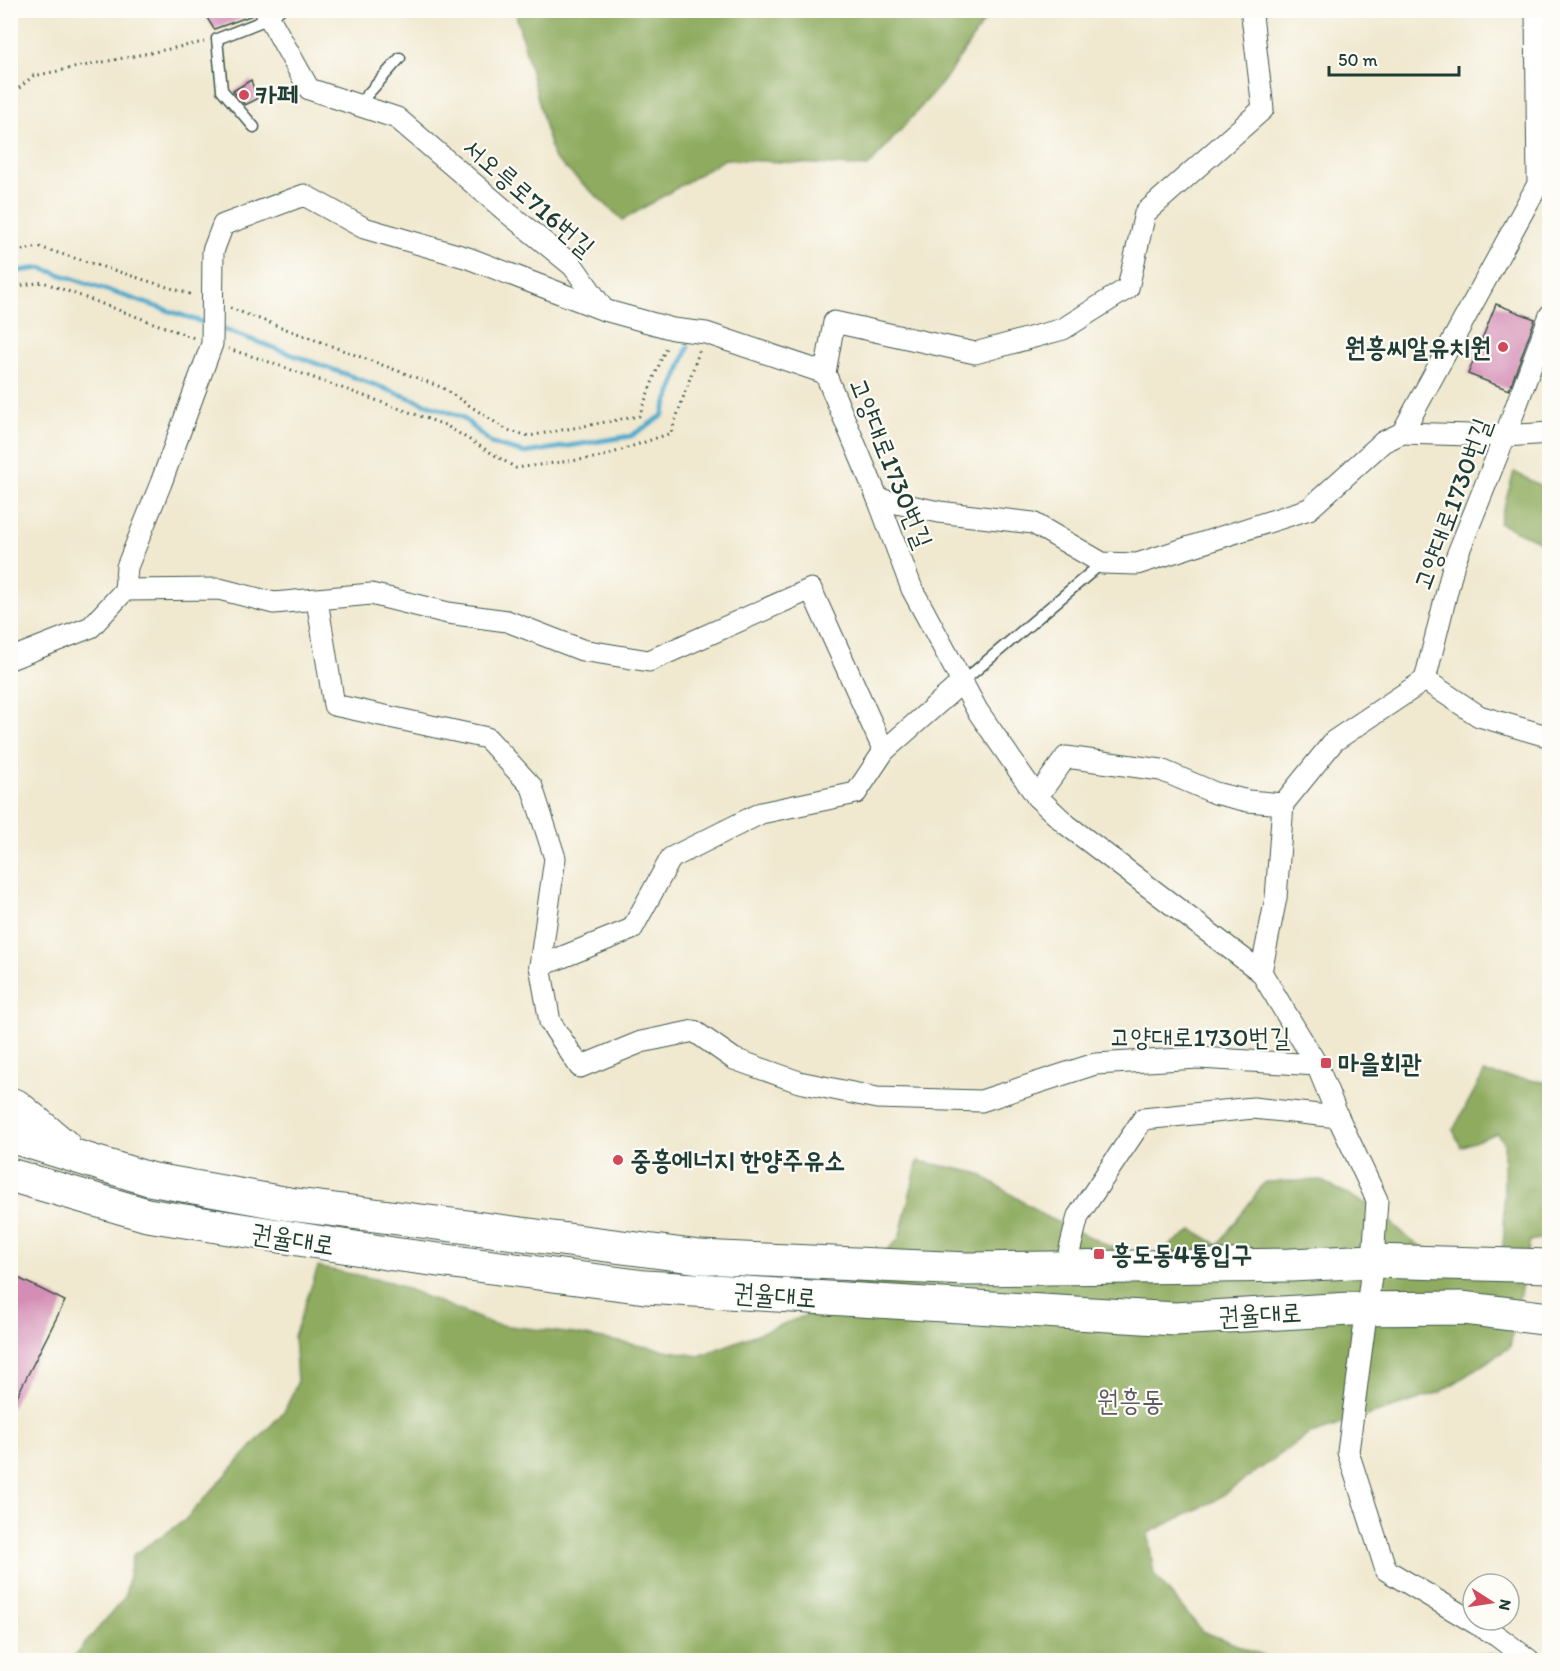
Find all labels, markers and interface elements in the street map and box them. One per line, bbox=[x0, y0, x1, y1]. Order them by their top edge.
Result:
scale bar bbox=[1329, 39, 1460, 77]
text: 50 m bbox=[1338, 49, 1378, 71]
place label: 카페 bbox=[256, 79, 298, 111]
marker: 카페 bbox=[237, 88, 251, 102]
street label: 서오릉로716번길 bbox=[457, 131, 602, 263]
place label: 원흥씨알유치원 bbox=[1345, 331, 1491, 363]
marker: 원흥씨알유치원 bbox=[1496, 340, 1510, 354]
street label: 고양대로1730번길 bbox=[842, 373, 940, 553]
street label: 고양대로1730번길 bbox=[1406, 414, 1498, 594]
street label: 고양대로1730번길 bbox=[1110, 1021, 1290, 1053]
place label: 마을회관 bbox=[1338, 1047, 1422, 1079]
marker: 마을회관 bbox=[1319, 1056, 1333, 1070]
place label: 중흥에너지 한양주유소 bbox=[630, 1144, 845, 1176]
marker: 중흥에너지 한양주유소 bbox=[611, 1153, 625, 1167]
street label: 권율대로 bbox=[249, 1217, 337, 1261]
place label: 흥도동4통입구 bbox=[1111, 1238, 1252, 1270]
marker: 흥도동4통입구 bbox=[1092, 1247, 1106, 1261]
street label: 권율대로 bbox=[732, 1276, 818, 1314]
street label: 권율대로 bbox=[1217, 1296, 1303, 1332]
district label: 원흥동 bbox=[1096, 1383, 1164, 1417]
north arrow bbox=[1461, 1572, 1521, 1632]
text: N bbox=[1495, 1598, 1516, 1612]

